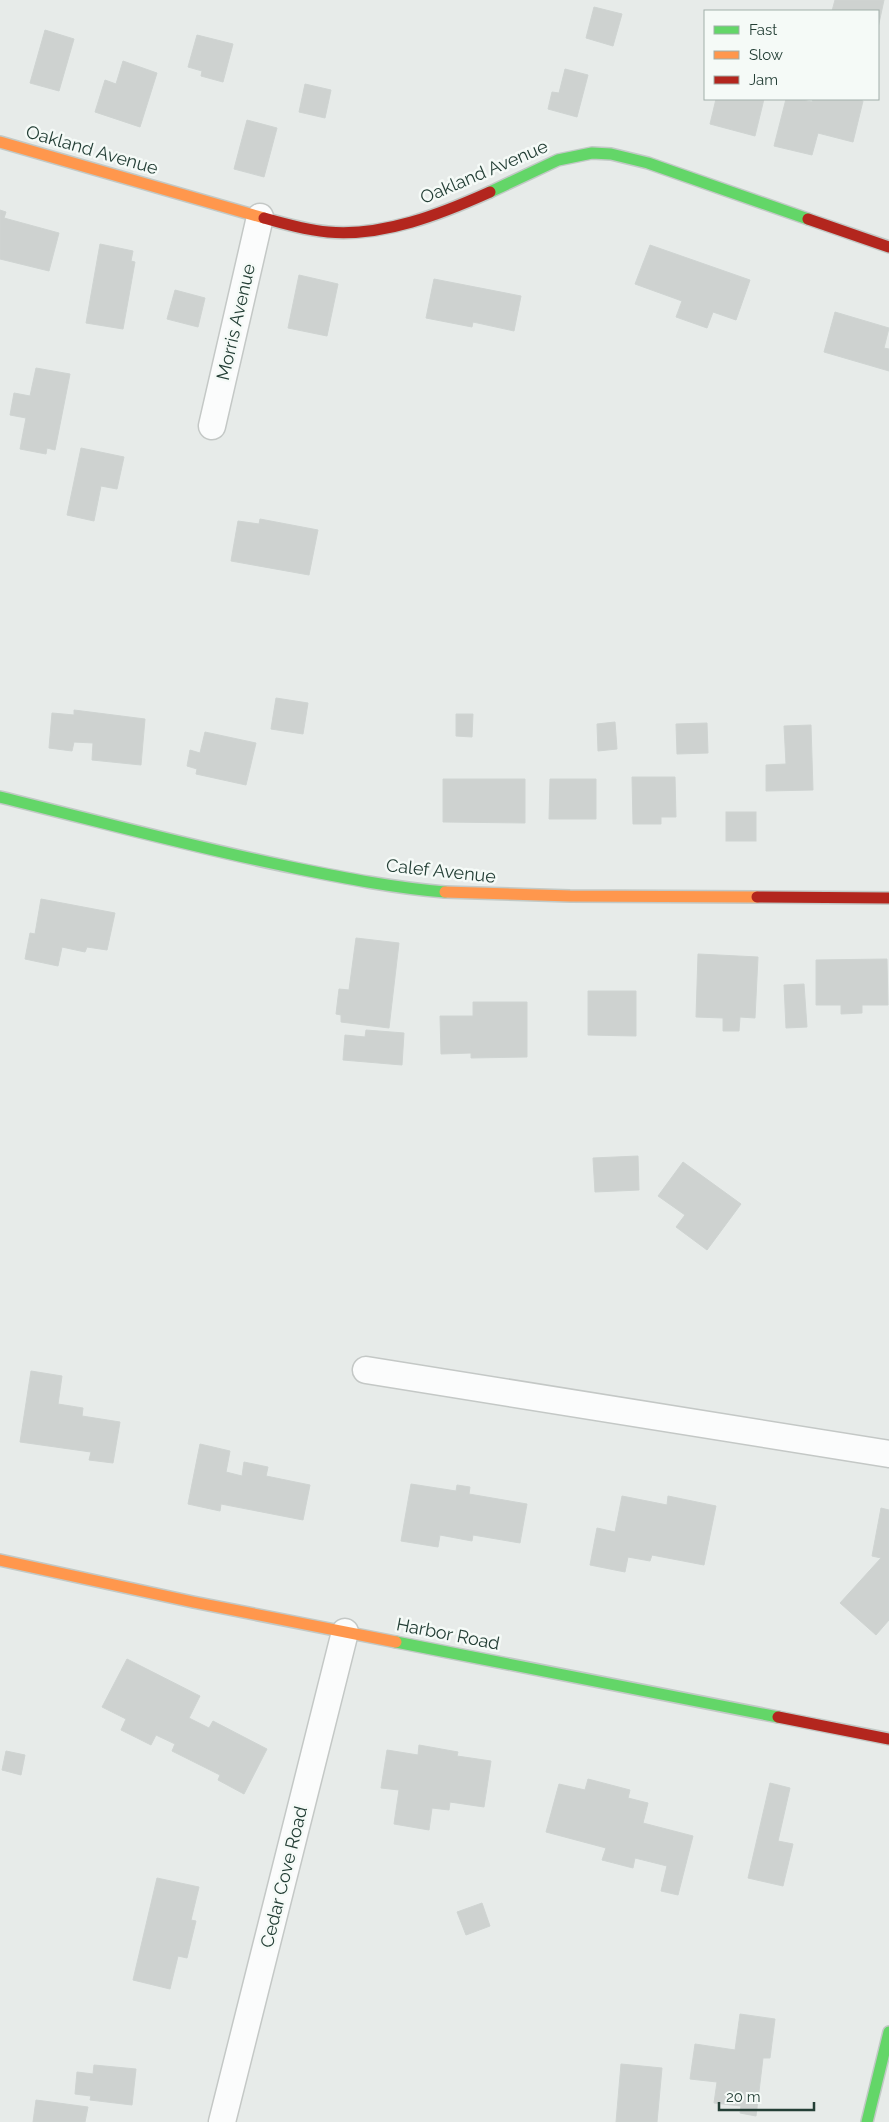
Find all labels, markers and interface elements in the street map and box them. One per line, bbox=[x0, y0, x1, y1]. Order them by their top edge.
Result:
legend bbox=[704, 10, 879, 100]
text: Fast bbox=[749, 21, 777, 39]
text: Slow bbox=[749, 46, 783, 64]
text: Jam bbox=[749, 71, 778, 89]
street label: Oakland Avenue bbox=[24, 121, 161, 179]
street label: Oakland Avenue bbox=[417, 135, 551, 208]
street label: Morris Avenue bbox=[212, 261, 259, 382]
street label: Calef Avenue bbox=[385, 854, 497, 887]
street label: Harbor Road bbox=[395, 1613, 502, 1654]
street label: Cedar Cove Road bbox=[256, 1804, 311, 1950]
scale bar bbox=[719, 2080, 814, 2112]
text: 20 m bbox=[726, 2088, 761, 2106]

